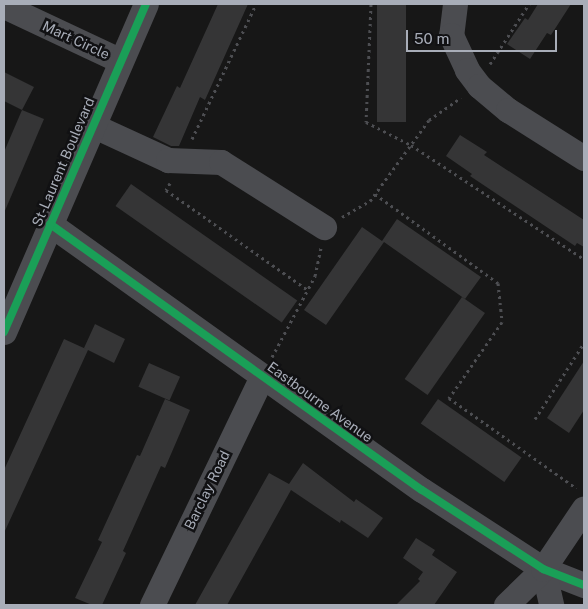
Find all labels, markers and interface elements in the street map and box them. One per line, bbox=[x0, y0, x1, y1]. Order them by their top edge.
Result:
street label: Mart Circle bbox=[40, 17, 112, 63]
scale bar bbox=[408, 20, 559, 52]
text: 50 m bbox=[414, 30, 449, 47]
street label: St-Laurent Boulevard bbox=[28, 95, 98, 229]
street label: Eastbourne Avenue bbox=[264, 358, 376, 446]
street label: Barclay Road bbox=[181, 448, 233, 532]

